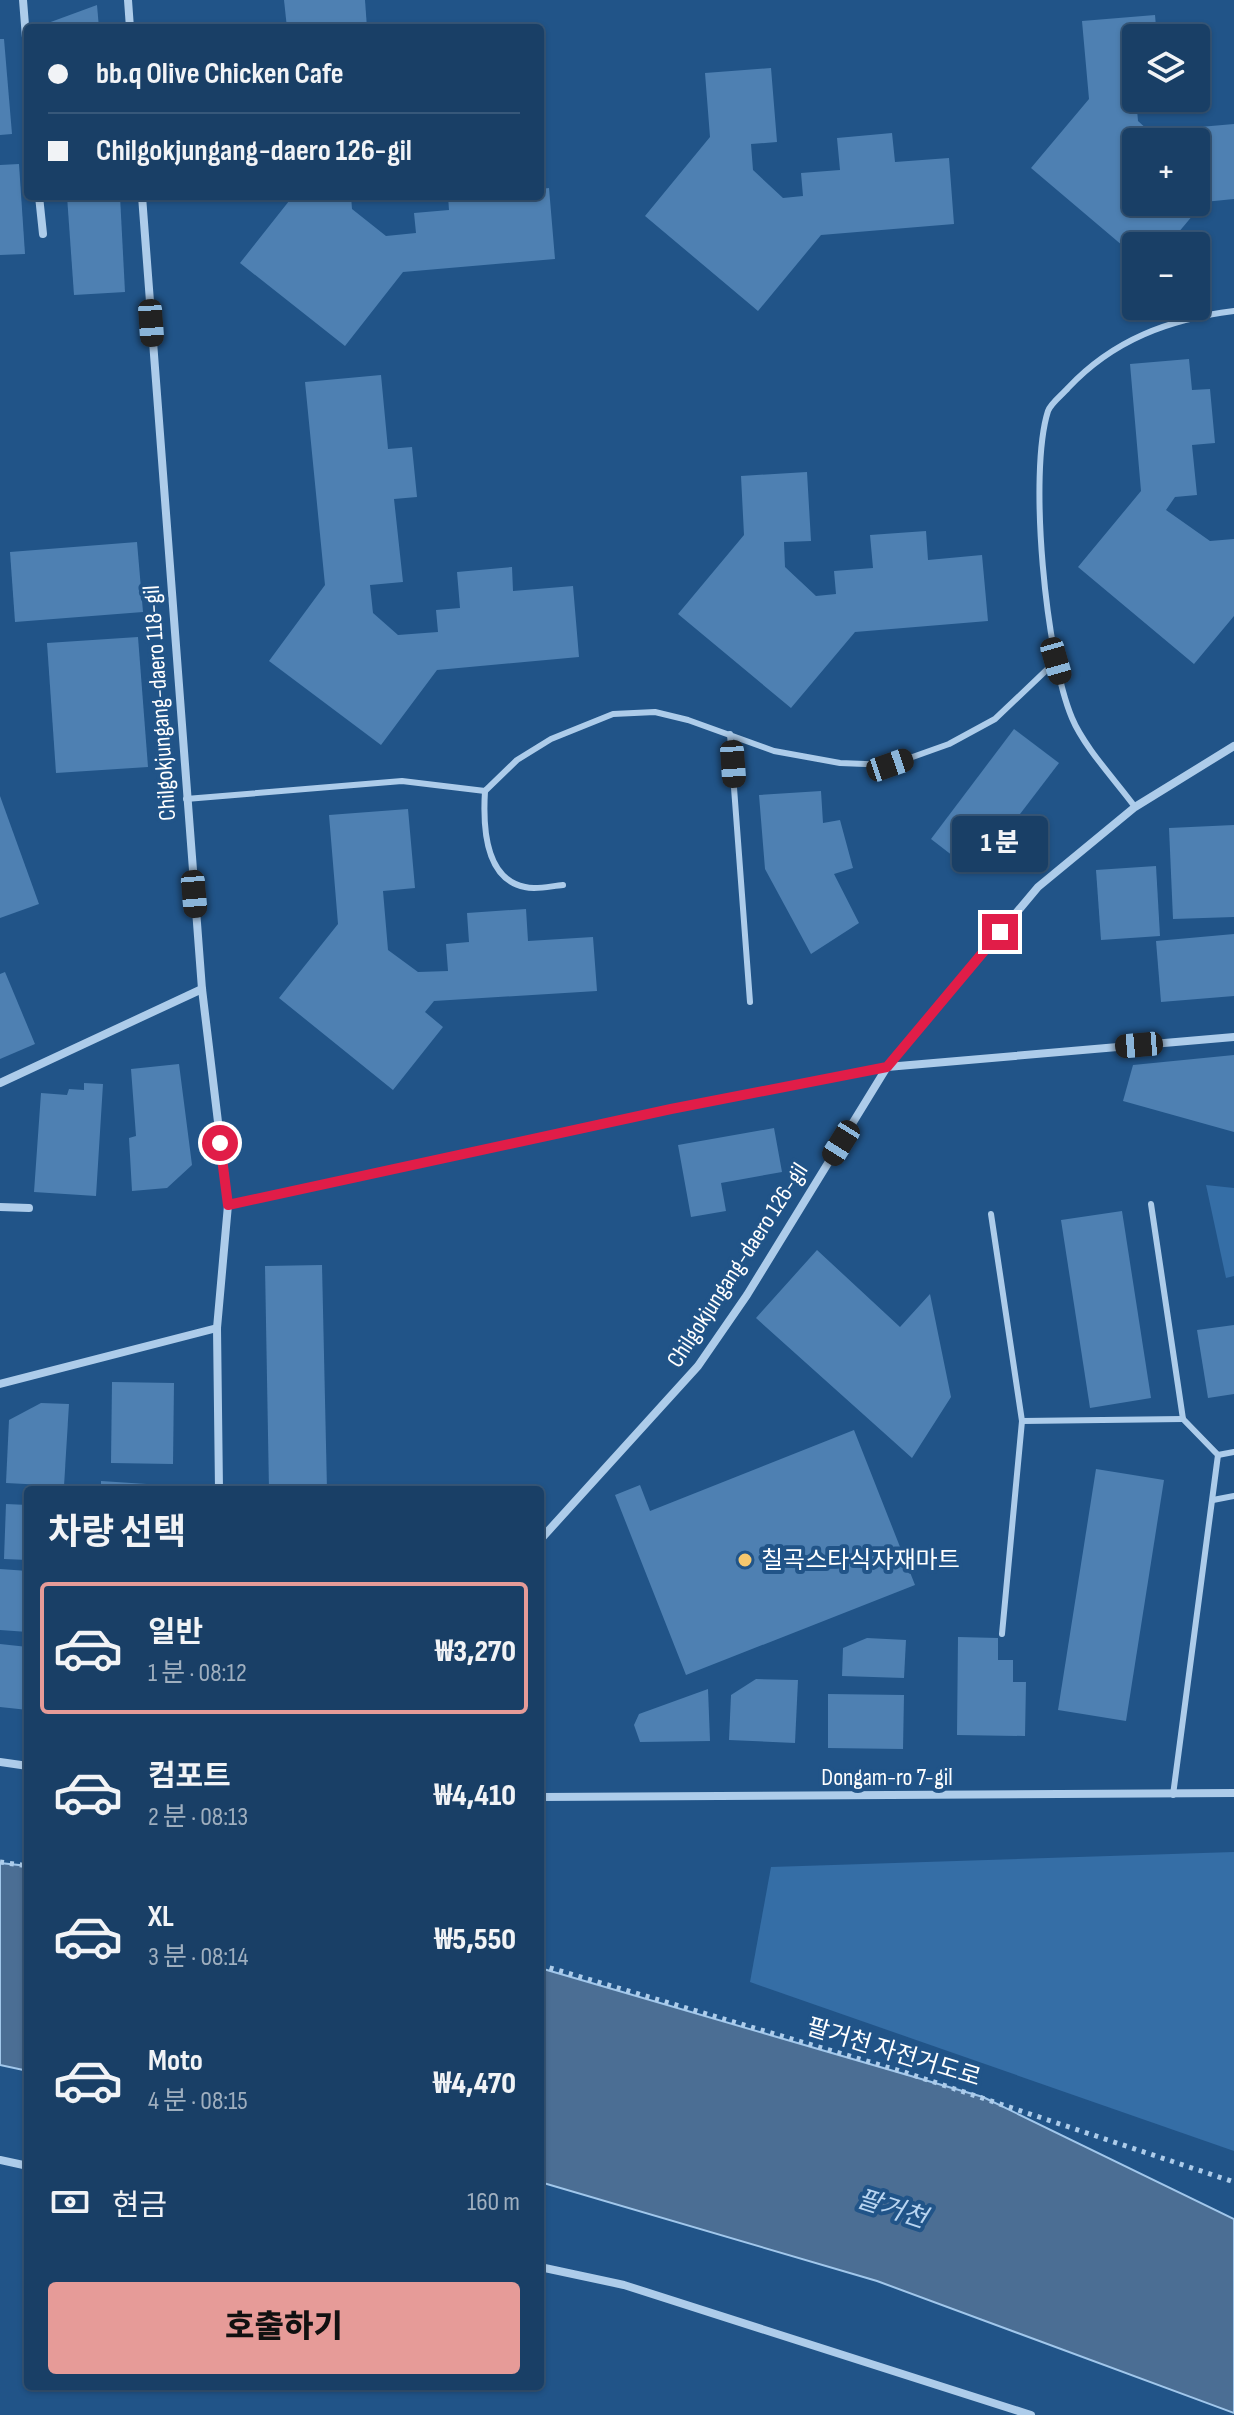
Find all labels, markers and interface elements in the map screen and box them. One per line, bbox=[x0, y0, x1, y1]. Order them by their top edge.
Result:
map controls bbox=[1122, 24, 1210, 320]
button: layers bbox=[1122, 24, 1210, 112]
text: bb.q Olive Chicken Cafe bbox=[96, 56, 344, 92]
button: + bbox=[1122, 128, 1210, 216]
text: Chilgokjungang-daero 126-gil bbox=[96, 133, 412, 169]
button: − bbox=[1122, 232, 1210, 320]
car bbox=[137, 298, 165, 348]
street label: Chilgokjungang-daero 118-gil bbox=[137, 584, 182, 822]
car bbox=[1038, 635, 1074, 687]
car bbox=[719, 739, 747, 789]
car bbox=[863, 746, 917, 784]
callout: 1 분 bbox=[952, 816, 1048, 872]
text: 1 분 bbox=[981, 828, 1019, 859]
car bbox=[180, 869, 208, 919]
route end bbox=[982, 914, 1018, 950]
car bbox=[1114, 1031, 1164, 1059]
car bbox=[818, 1116, 864, 1170]
route start bbox=[202, 1125, 238, 1161]
street label: Chilgokjungang-daero 126-gil bbox=[660, 1158, 814, 1373]
text: 차량 선택 bbox=[48, 1512, 186, 1555]
place label: 칠곡스타식자재마트 bbox=[761, 1546, 960, 1575]
marker: 칠곡스타식자재마트 bbox=[736, 1551, 754, 1569]
icon: car bbox=[52, 1612, 124, 1684]
text: 일반 bbox=[148, 1615, 203, 1651]
text: ₩3,270 bbox=[435, 1634, 516, 1670]
text: 1 분 · 08:12 bbox=[148, 1658, 247, 1689]
icon: car bbox=[52, 1756, 124, 1828]
text: 컴포트 bbox=[148, 1759, 231, 1795]
street label: Dongam-ro 7-gil bbox=[821, 1763, 953, 1792]
text: ₩4,410 bbox=[434, 1778, 516, 1814]
text: 2 분 · 08:13 bbox=[148, 1802, 248, 1833]
text: XL bbox=[148, 1899, 174, 1935]
icon: car bbox=[52, 1900, 124, 1972]
text: ₩5,550 bbox=[435, 1922, 516, 1958]
text: 3 분 · 08:14 bbox=[148, 1942, 248, 1973]
street label: 팔거천 자전거도로 bbox=[803, 2012, 984, 2093]
text: Moto bbox=[148, 2043, 203, 2079]
icon: car bbox=[52, 2044, 124, 2116]
text: ₩4,470 bbox=[433, 2066, 516, 2102]
text: 4 분 · 08:15 bbox=[148, 2086, 248, 2117]
icon: cash bbox=[48, 2180, 92, 2224]
water label: 팔거천 bbox=[853, 2184, 933, 2236]
text: 160 m bbox=[467, 2187, 520, 2218]
text: 현금 bbox=[112, 2188, 167, 2224]
button: 호출하기 bbox=[48, 2282, 520, 2374]

